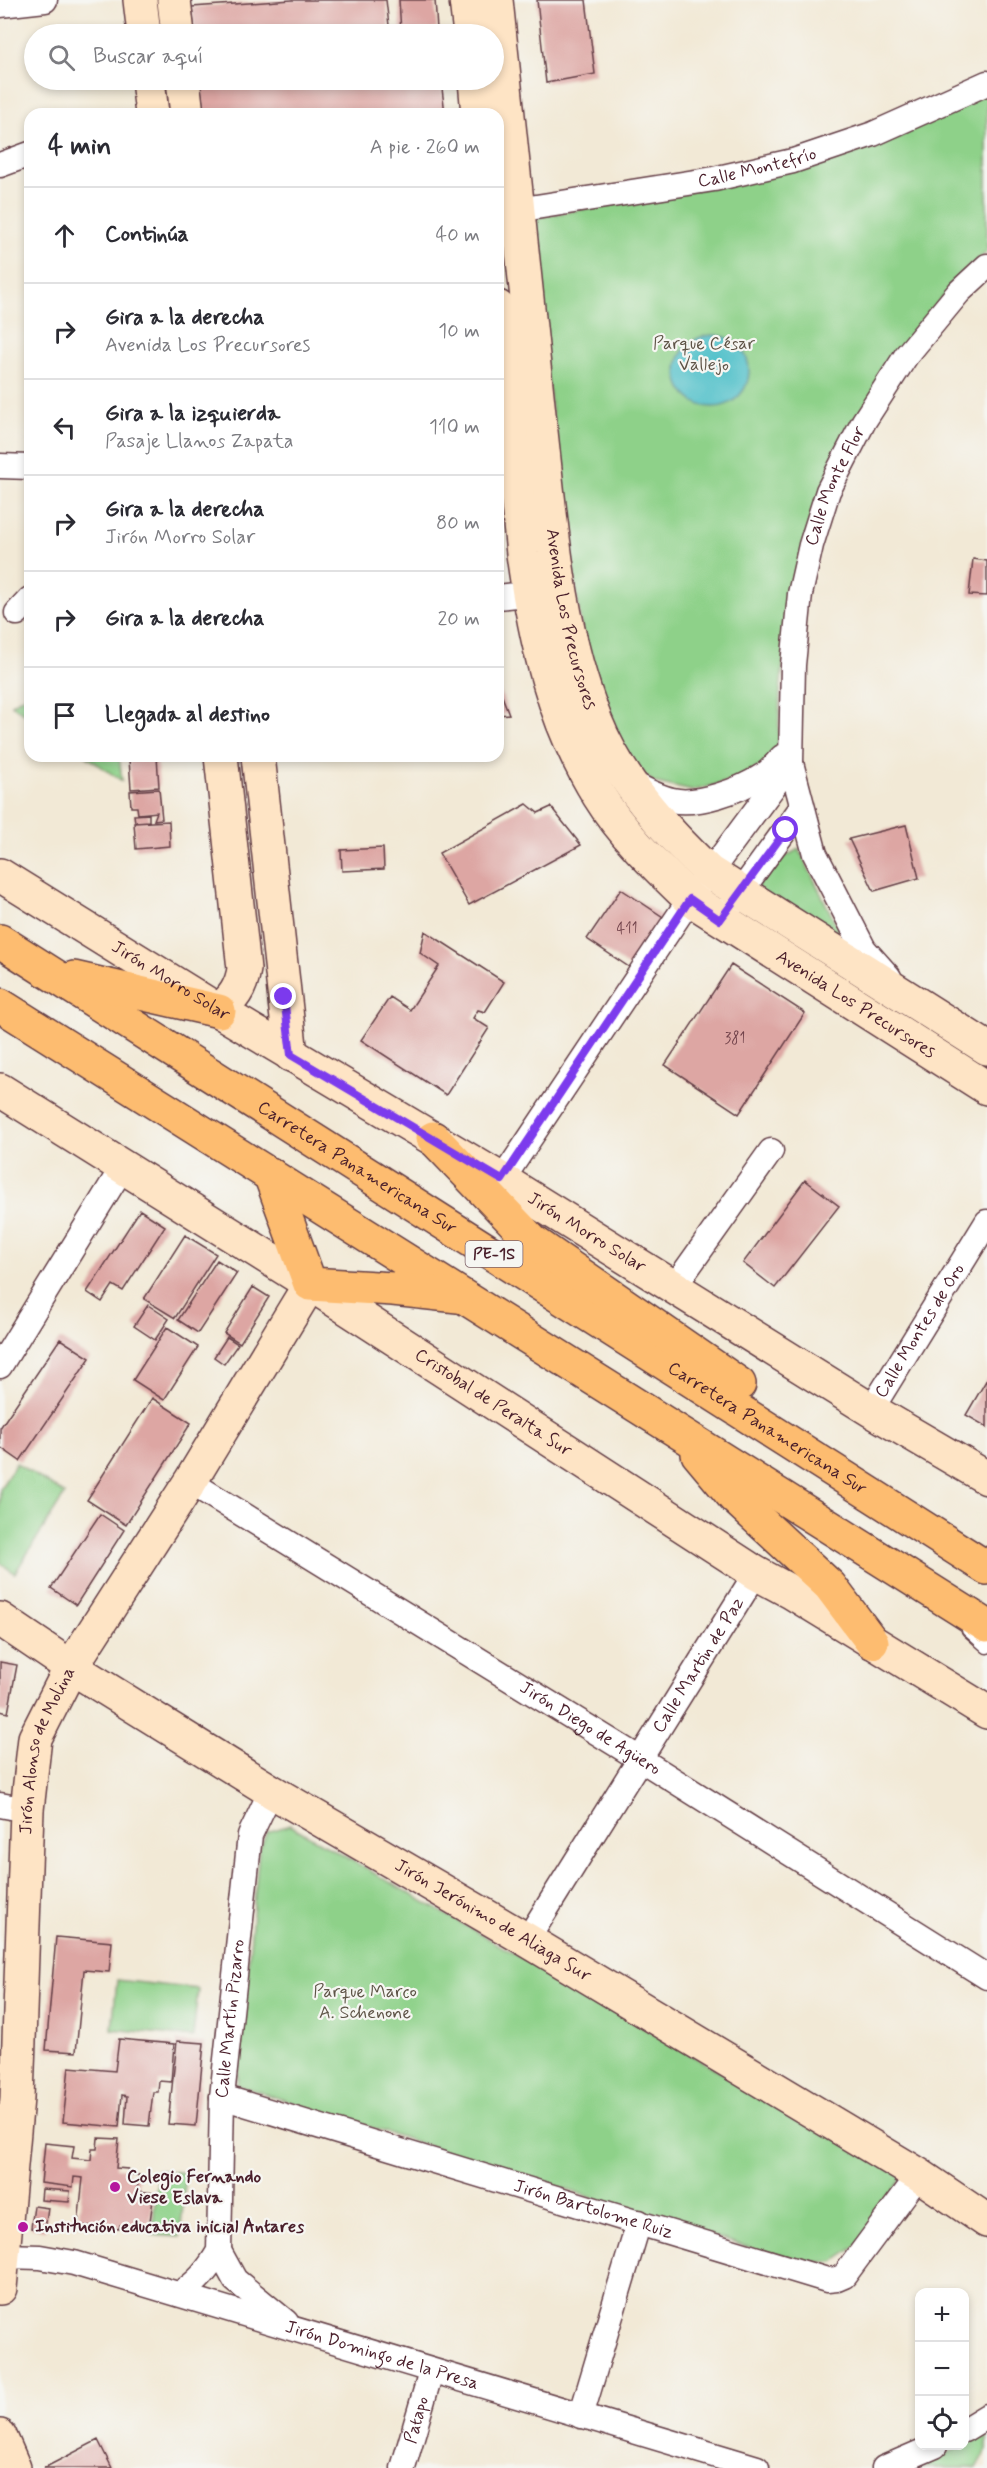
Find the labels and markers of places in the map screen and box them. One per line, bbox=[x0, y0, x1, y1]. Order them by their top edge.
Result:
place label: Colegio Fernando Viese Eslava bbox=[127, 2165, 262, 2210]
marker: Colegio Fernando Viese Eslava bbox=[108, 2180, 122, 2194]
place label: Institución educativa inicial Antares bbox=[35, 2215, 304, 2239]
marker: Institución educativa inicial Antares bbox=[16, 2220, 30, 2234]

